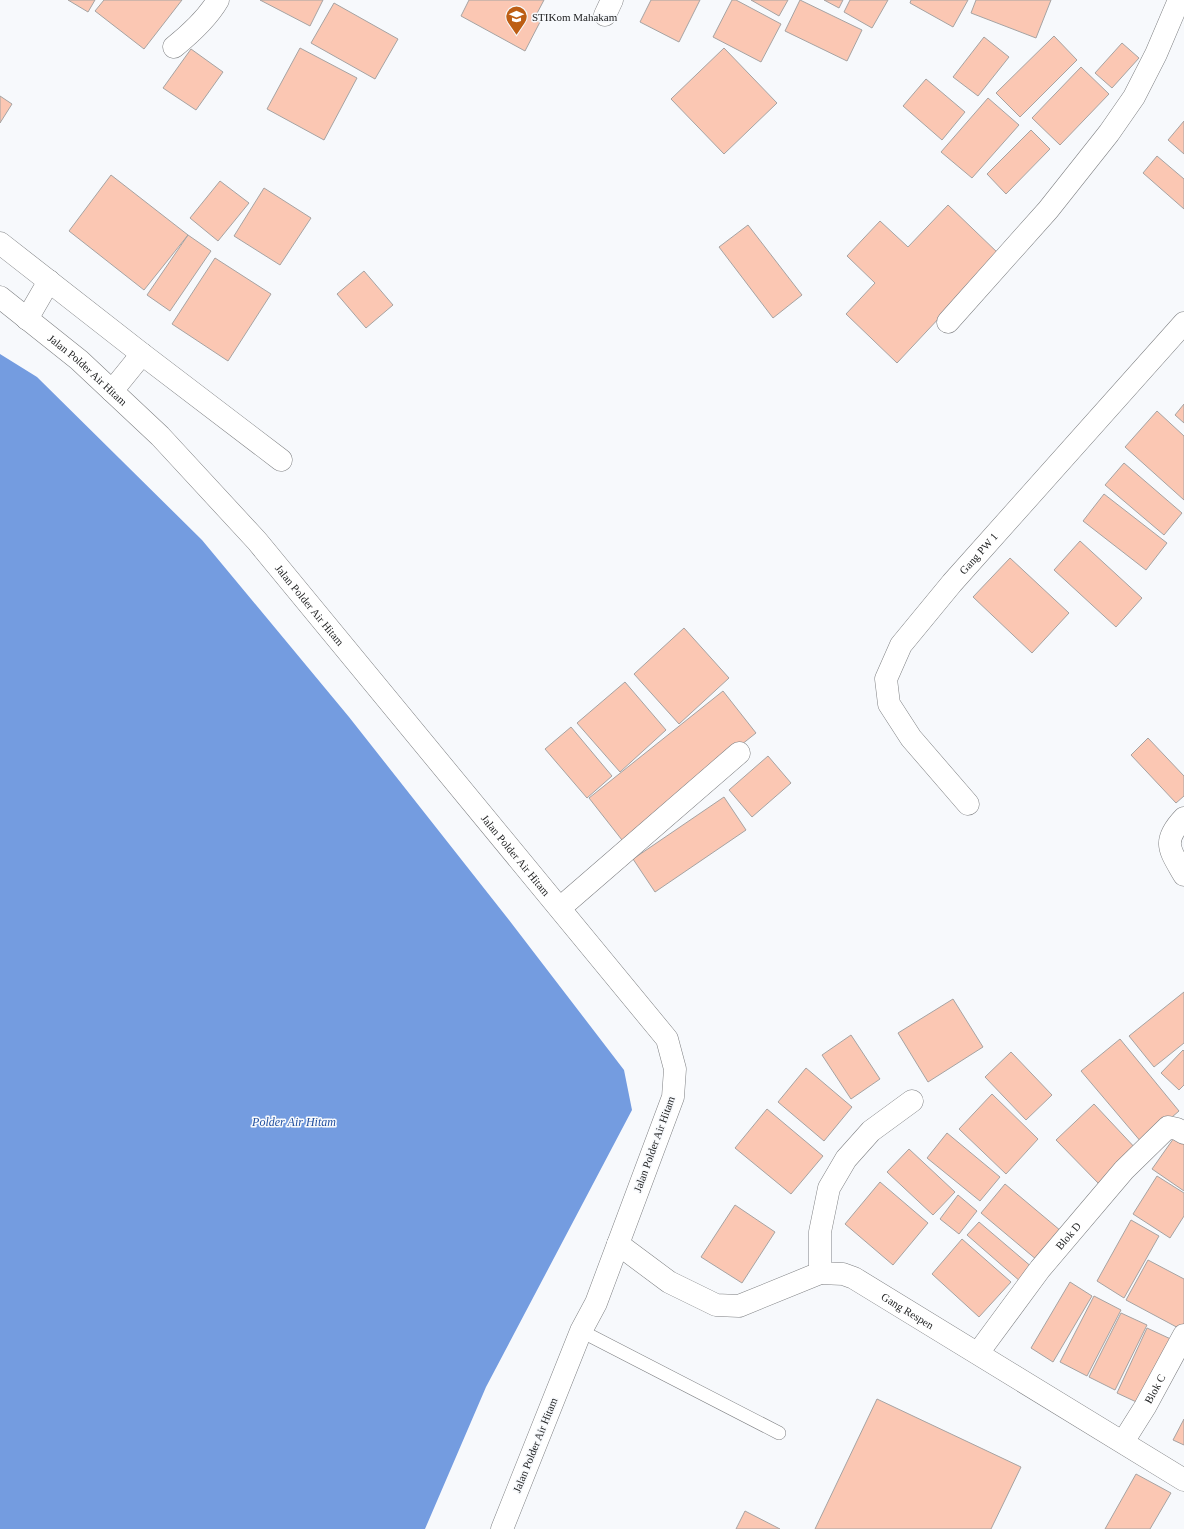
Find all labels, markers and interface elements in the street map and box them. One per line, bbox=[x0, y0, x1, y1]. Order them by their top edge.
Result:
school or university icon: STIKom Mahakam bbox=[503, 4, 529, 37]
place label: STIKom Mahakam bbox=[532, 11, 618, 23]
street label: Jalan Polder Air Hitam bbox=[46, 332, 130, 408]
street label: Gang PW 1 bbox=[957, 530, 1000, 576]
street label: Jalan Polder Air Hitam bbox=[273, 562, 347, 648]
street label: Jalan Polder Air Hitam bbox=[479, 812, 553, 898]
street label: Jalan Polder Air Hitam bbox=[631, 1094, 677, 1194]
water label: Polder Air Hitam bbox=[251, 1115, 336, 1129]
street label: Blok D bbox=[1053, 1220, 1083, 1252]
street label: Gang Respen bbox=[879, 1290, 936, 1332]
street label: Blok C bbox=[1142, 1372, 1168, 1406]
street label: Jalan Polder Air Hitam bbox=[510, 1395, 560, 1494]

